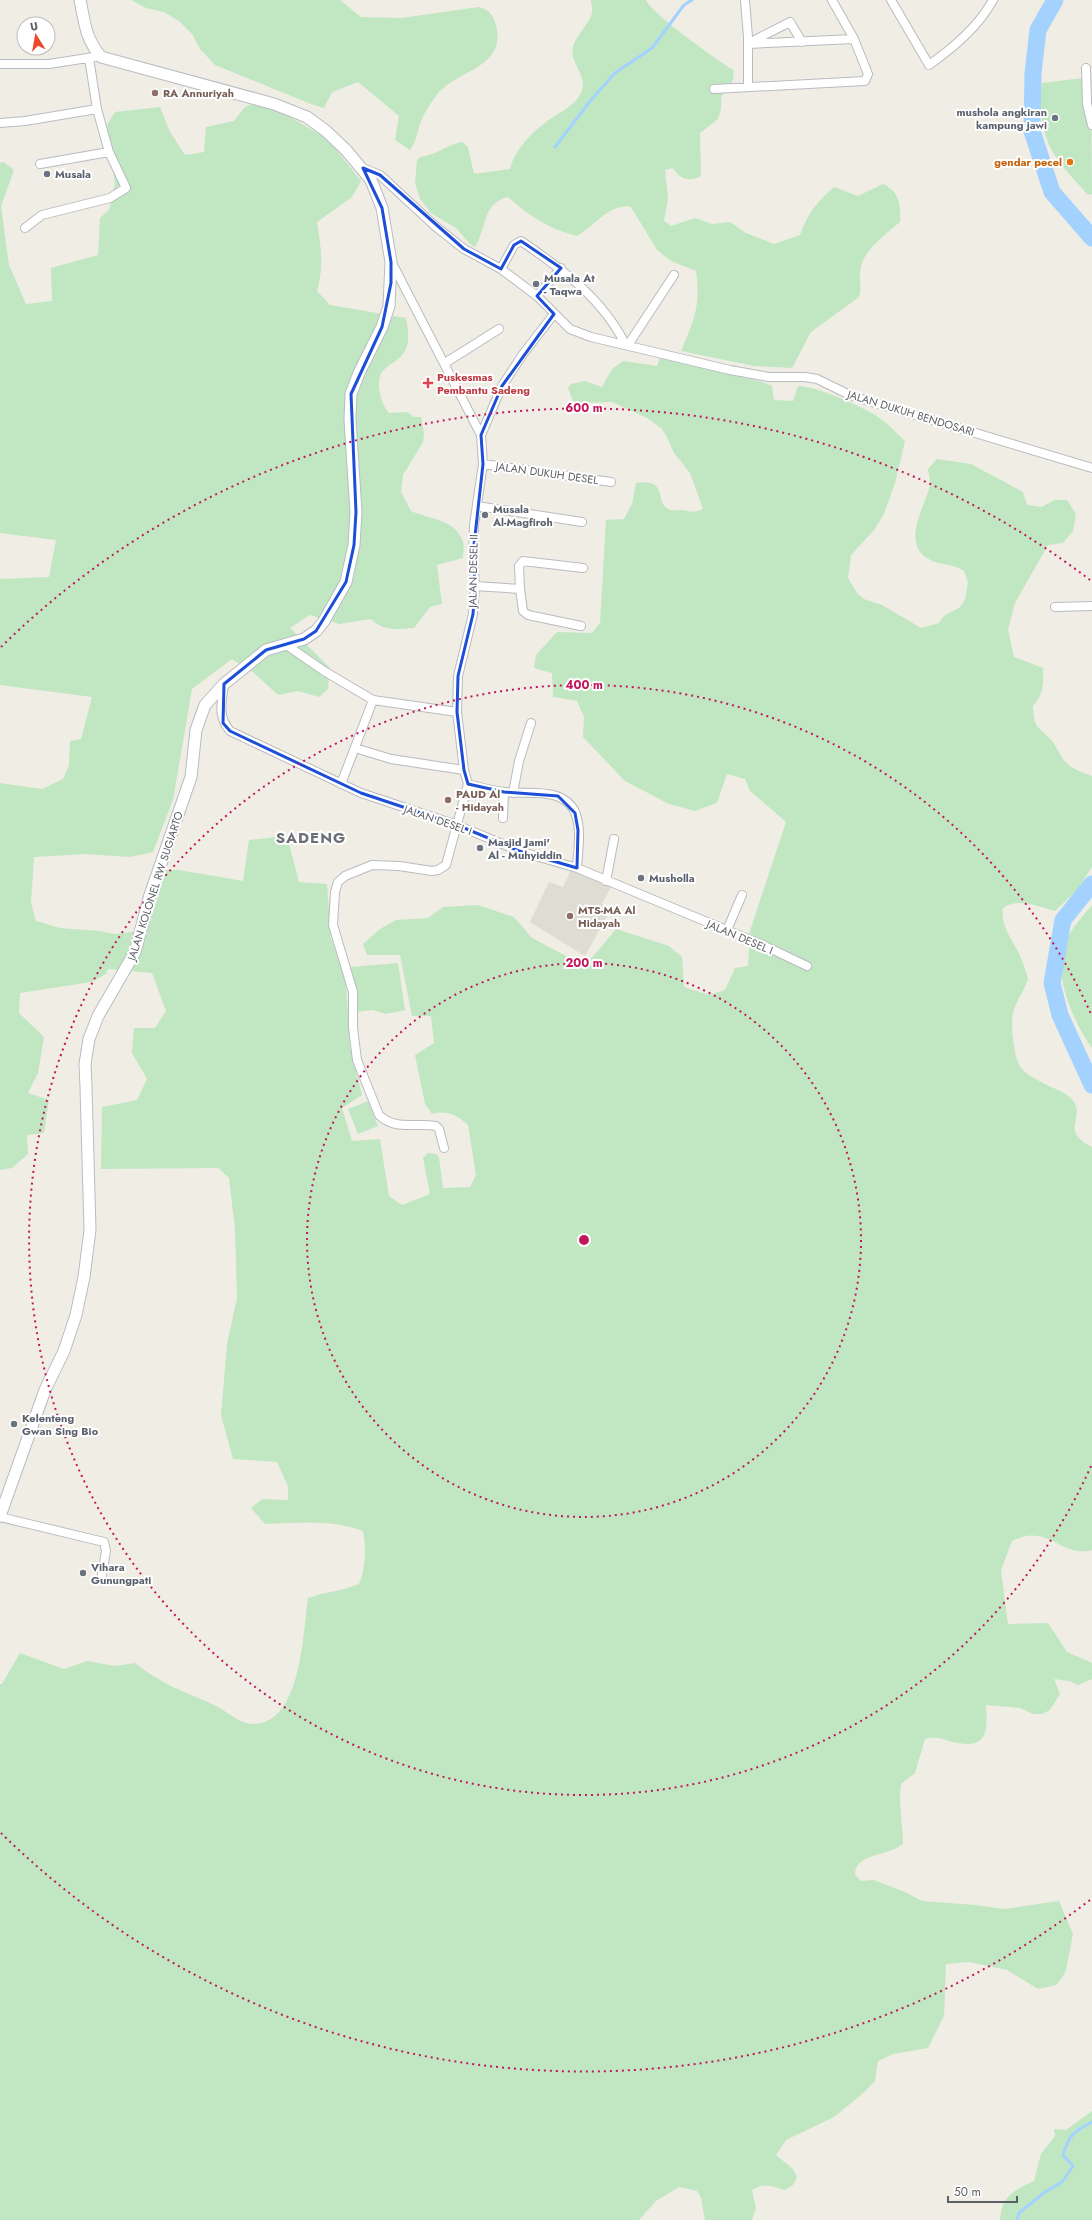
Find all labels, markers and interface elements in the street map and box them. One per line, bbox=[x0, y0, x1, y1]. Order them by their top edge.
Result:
north arrow bbox=[16, 16, 56, 56]
text: U bbox=[29, 18, 39, 35]
place label: RA Annuriyah bbox=[163, 85, 234, 101]
marker: RA Annuriyah bbox=[150, 88, 160, 98]
place label: mushola angkiran kampung jawi bbox=[957, 104, 1047, 133]
marker: mushola angkiran kampung jawi bbox=[1050, 113, 1060, 123]
place label: gendar pecel bbox=[994, 154, 1062, 170]
marker: gendar pecel bbox=[1065, 157, 1075, 167]
place label: Musala bbox=[55, 166, 91, 182]
marker: Musala bbox=[42, 169, 52, 179]
place label: Musala At - Taqwa bbox=[544, 270, 595, 299]
marker: Musala At - Taqwa bbox=[531, 279, 541, 289]
place label: Puskesmas Pembantu Sadeng bbox=[437, 369, 530, 398]
marker: Puskesmas Pembantu Sadeng bbox=[422, 377, 434, 389]
street label: JALAN DUKUH BENDOSARI bbox=[844, 385, 976, 440]
text: 600 m bbox=[565, 399, 603, 417]
street label: JALAN DUKUH DESEL bbox=[493, 458, 599, 488]
place label: Musala Al-Magfiroh bbox=[492, 501, 553, 530]
marker: Musala Al-Magfiroh bbox=[480, 510, 490, 520]
street label: JALAN DESEL II bbox=[464, 534, 482, 610]
text: 400 m bbox=[565, 676, 603, 694]
place label: PAUD Al - Hidayah bbox=[456, 786, 504, 815]
marker: PAUD Al - Hidayah bbox=[443, 795, 453, 805]
street label: JALAN DESEL I bbox=[400, 800, 474, 839]
street label: JALAN KOLONEL RW SUGIARTO bbox=[123, 809, 187, 965]
district label: SADENG bbox=[276, 827, 346, 849]
place label: Masjid Jami' Al - Muhyiddin bbox=[487, 834, 562, 863]
marker: Masjid Jami' Al - Muhyiddin bbox=[475, 843, 485, 853]
place label: Musholla bbox=[649, 870, 695, 886]
marker: Musholla bbox=[636, 873, 646, 883]
place label: MTS-MA Al Hidayah bbox=[578, 902, 636, 931]
marker: MTS-MA Al Hidayah bbox=[565, 911, 575, 921]
street label: JALAN DESEL I bbox=[702, 915, 776, 958]
text: 200 m bbox=[565, 954, 603, 972]
centre of rings bbox=[577, 1233, 591, 1247]
place label: Kelenteng Gwan Sing Bio bbox=[22, 1410, 99, 1439]
marker: Kelenteng Gwan Sing Bio bbox=[9, 1419, 19, 1429]
place label: Vihara Gunungpati bbox=[90, 1559, 151, 1588]
marker: Vihara Gunungpati bbox=[78, 1568, 88, 1578]
scale bar bbox=[948, 2178, 1017, 2204]
text: 50 m bbox=[954, 2183, 981, 2201]

